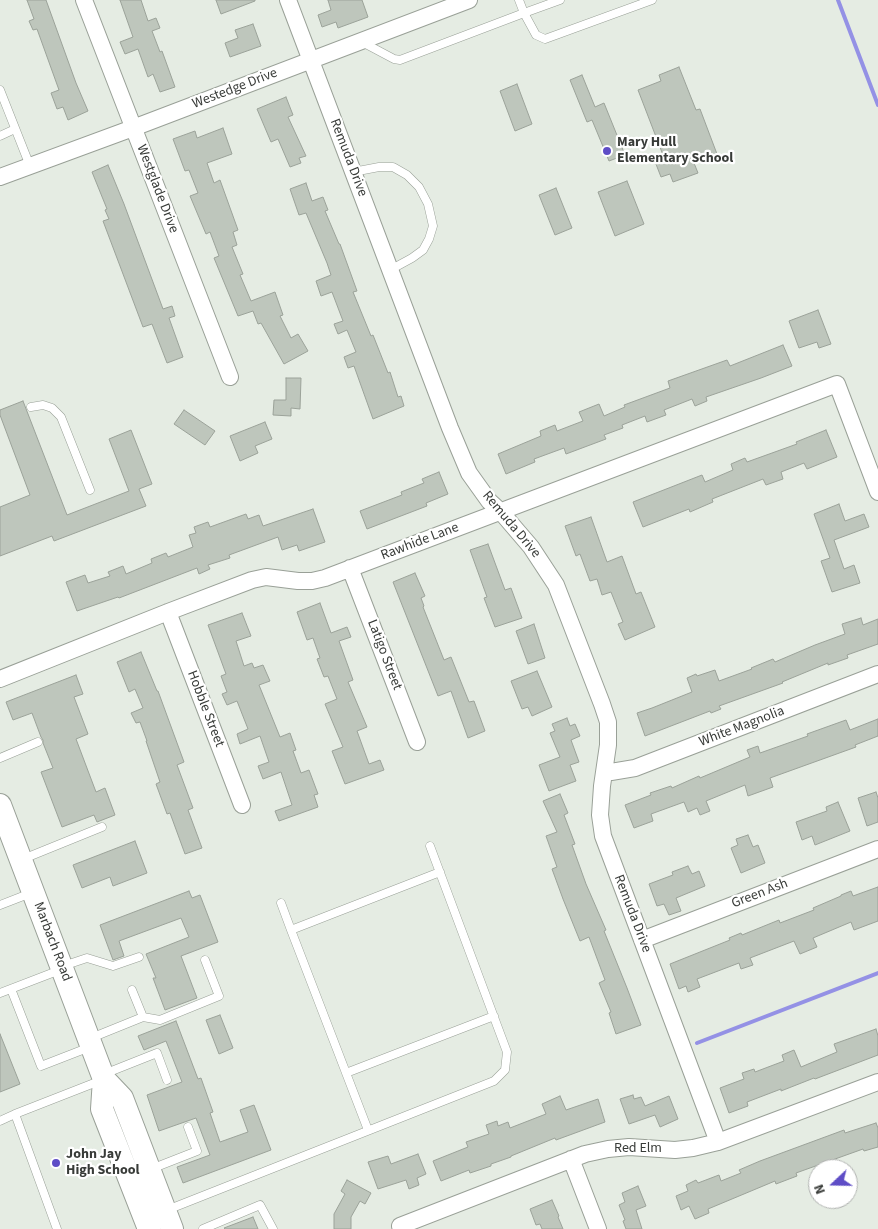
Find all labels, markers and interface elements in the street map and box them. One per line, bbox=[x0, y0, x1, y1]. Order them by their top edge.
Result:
street label: Westedge Drive bbox=[190, 65, 280, 113]
street label: Remuda Drive bbox=[325, 117, 371, 199]
place label: Mary Hull Elementary School bbox=[617, 135, 733, 168]
street label: Westglade Drive bbox=[132, 142, 182, 236]
marker: Mary Hull Elementary School bbox=[601, 145, 613, 157]
street label: Remuda Drive bbox=[478, 488, 544, 562]
street label: Rawhide Lane bbox=[379, 519, 461, 565]
street label: Latigo Street bbox=[363, 617, 405, 693]
street label: Hobble Street bbox=[183, 668, 227, 750]
street label: White Magnolia bbox=[697, 703, 787, 751]
street label: Remuda Drive bbox=[609, 873, 655, 955]
street label: Green Ash bbox=[729, 876, 791, 912]
street label: Marbach Road bbox=[29, 900, 75, 984]
street label: Red Elm bbox=[614, 1141, 662, 1157]
place label: John Jay High School bbox=[66, 1147, 139, 1180]
marker: John Jay High School bbox=[50, 1157, 62, 1169]
north arrow bbox=[808, 1159, 858, 1209]
text: N bbox=[809, 1181, 831, 1197]

